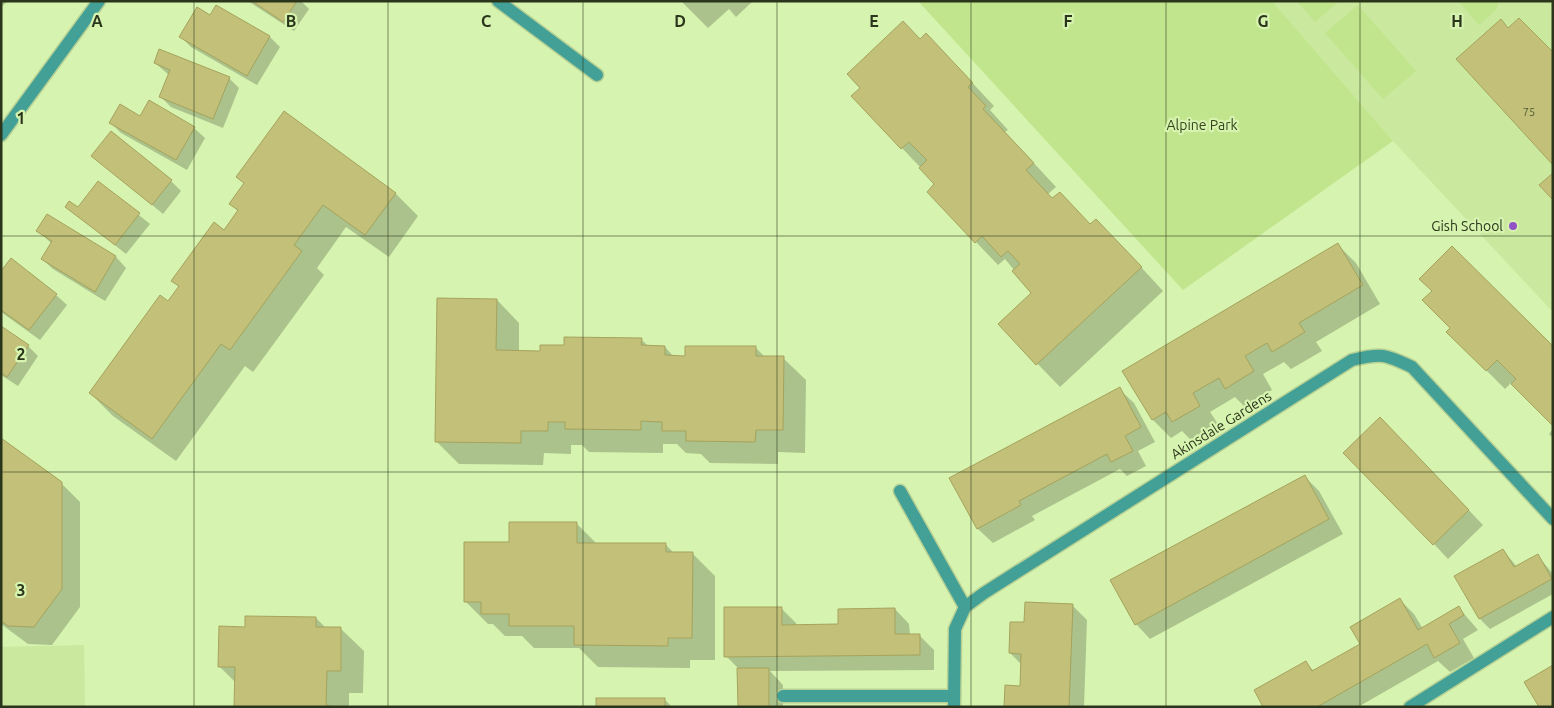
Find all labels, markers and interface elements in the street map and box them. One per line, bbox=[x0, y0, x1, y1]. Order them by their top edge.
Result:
text: A bbox=[91, 12, 103, 30]
text: B bbox=[286, 12, 296, 30]
text: C bbox=[481, 12, 491, 30]
text: D bbox=[674, 12, 686, 30]
text: E bbox=[869, 12, 879, 30]
text: F bbox=[1064, 12, 1073, 30]
text: G bbox=[1257, 12, 1269, 30]
text: H bbox=[1451, 12, 1463, 30]
house number: 75 bbox=[1523, 106, 1535, 118]
text: 1 bbox=[16, 109, 26, 127]
park label: Alpine Park bbox=[1166, 117, 1238, 133]
place label: Gish School bbox=[1431, 218, 1503, 234]
marker: Gish School bbox=[1507, 220, 1519, 232]
text: 2 bbox=[16, 345, 26, 363]
street label: Akinsdale Gardens bbox=[1168, 388, 1274, 462]
text: 3 bbox=[16, 581, 26, 599]

